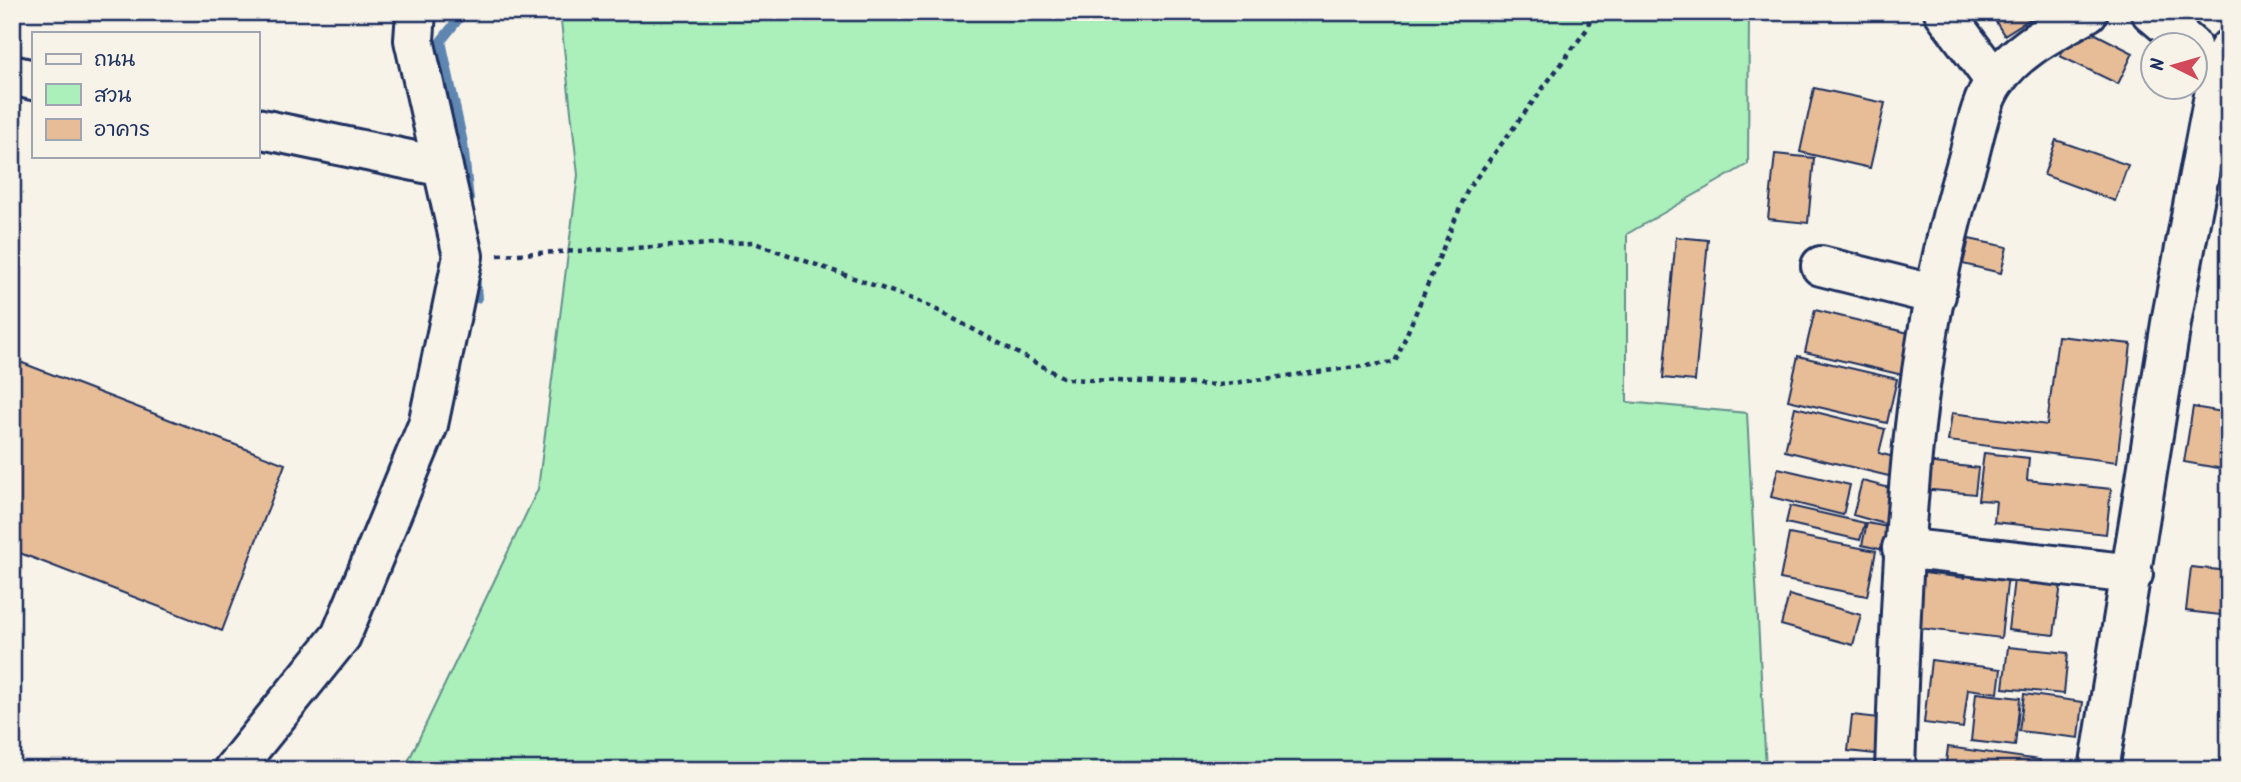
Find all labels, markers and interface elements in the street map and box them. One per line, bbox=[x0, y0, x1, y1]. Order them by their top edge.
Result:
legend bbox=[32, 32, 259, 158]
north arrow bbox=[2140, 32, 2210, 102]
text: ถนน bbox=[94, 44, 135, 77]
text: N bbox=[2144, 57, 2175, 72]
text: สวน bbox=[94, 80, 131, 113]
text: อาคาร bbox=[94, 114, 150, 147]

